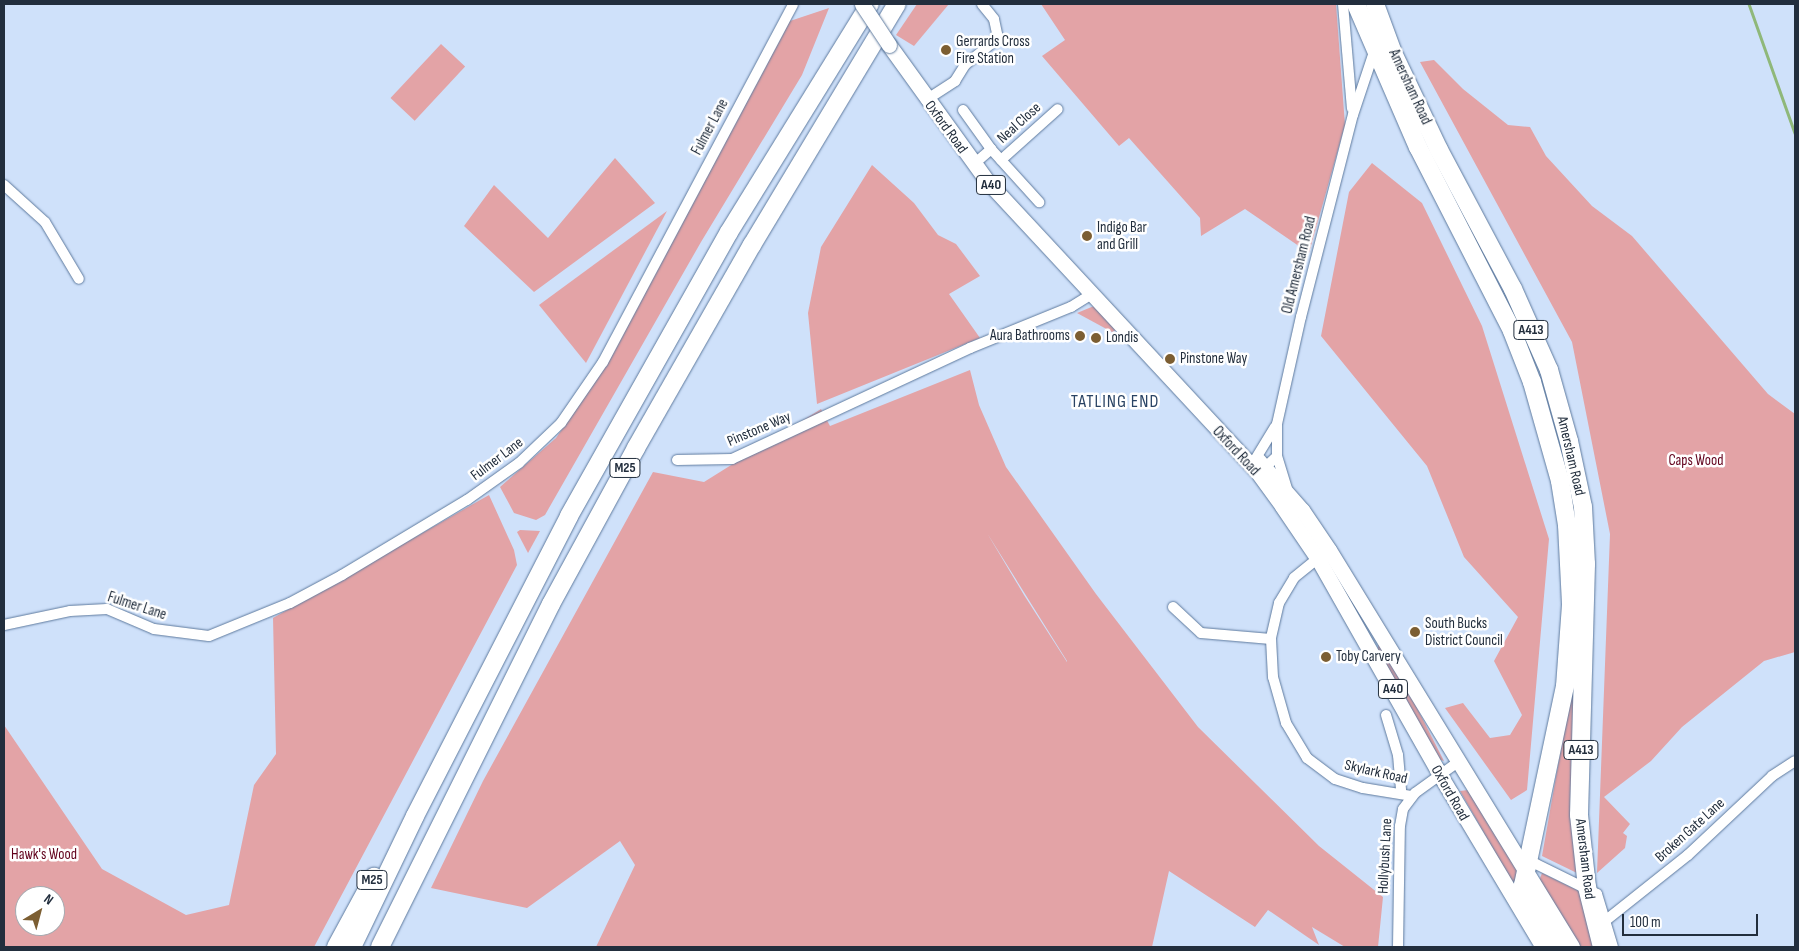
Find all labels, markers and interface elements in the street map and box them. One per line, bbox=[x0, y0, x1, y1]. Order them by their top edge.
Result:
place label: Gerrards Cross Fire Station bbox=[956, 32, 1030, 67]
marker: Gerrards Cross Fire Station bbox=[940, 44, 952, 56]
street label: Amersham Road bbox=[1385, 46, 1435, 128]
street label: Fulmer Lane bbox=[688, 96, 732, 158]
street label: Oxford Road bbox=[921, 97, 971, 157]
street label: Neal Close bbox=[994, 99, 1044, 147]
road number: A40 bbox=[975, 174, 1007, 196]
street label: Old Amersham Road bbox=[1278, 214, 1320, 316]
place label: Indigo Bar and Grill bbox=[1097, 218, 1147, 253]
marker: Indigo Bar and Grill bbox=[1081, 230, 1093, 242]
road number: A413 bbox=[1512, 318, 1550, 342]
place label: Aura Bathrooms bbox=[990, 327, 1070, 345]
place label: Londis bbox=[1106, 329, 1138, 347]
marker: Aura Bathrooms bbox=[1074, 330, 1086, 342]
marker: Londis bbox=[1090, 332, 1102, 344]
place label: Pinstone Way bbox=[1180, 350, 1247, 368]
marker: Pinstone Way bbox=[1164, 353, 1176, 365]
district label: TATLING END bbox=[1069, 391, 1161, 413]
street label: Pinstone Way bbox=[725, 408, 793, 450]
street label: Amersham Road bbox=[1553, 414, 1589, 498]
street label: Oxford Road bbox=[1209, 423, 1263, 479]
street label: Fulmer Lane bbox=[467, 434, 527, 484]
park label: Caps Wood bbox=[1669, 452, 1723, 470]
road number: M25 bbox=[609, 456, 641, 479]
street label: Fulmer Lane bbox=[105, 588, 169, 624]
place label: South Bucks District Council bbox=[1425, 614, 1503, 649]
marker: South Bucks District Council bbox=[1409, 626, 1421, 638]
place label: Toby Carvery bbox=[1336, 648, 1401, 666]
marker: Toby Carvery bbox=[1320, 651, 1332, 663]
road number: A40 bbox=[1377, 678, 1409, 701]
road number: A413 bbox=[1562, 738, 1600, 762]
street label: Skylark Road bbox=[1343, 756, 1409, 788]
street label: Oxford Road bbox=[1427, 762, 1473, 824]
street label: Broken Gate Lane bbox=[1652, 794, 1728, 866]
street label: Hollybush Lane bbox=[1374, 818, 1396, 894]
street label: Amersham Road bbox=[1571, 818, 1599, 900]
park label: Hawk's Wood bbox=[11, 846, 77, 864]
road number: M25 bbox=[356, 868, 388, 892]
north arrow bbox=[15, 886, 65, 936]
text: N bbox=[41, 890, 57, 908]
scale bar bbox=[1624, 904, 1760, 936]
text: 100 m bbox=[1630, 913, 1661, 932]

